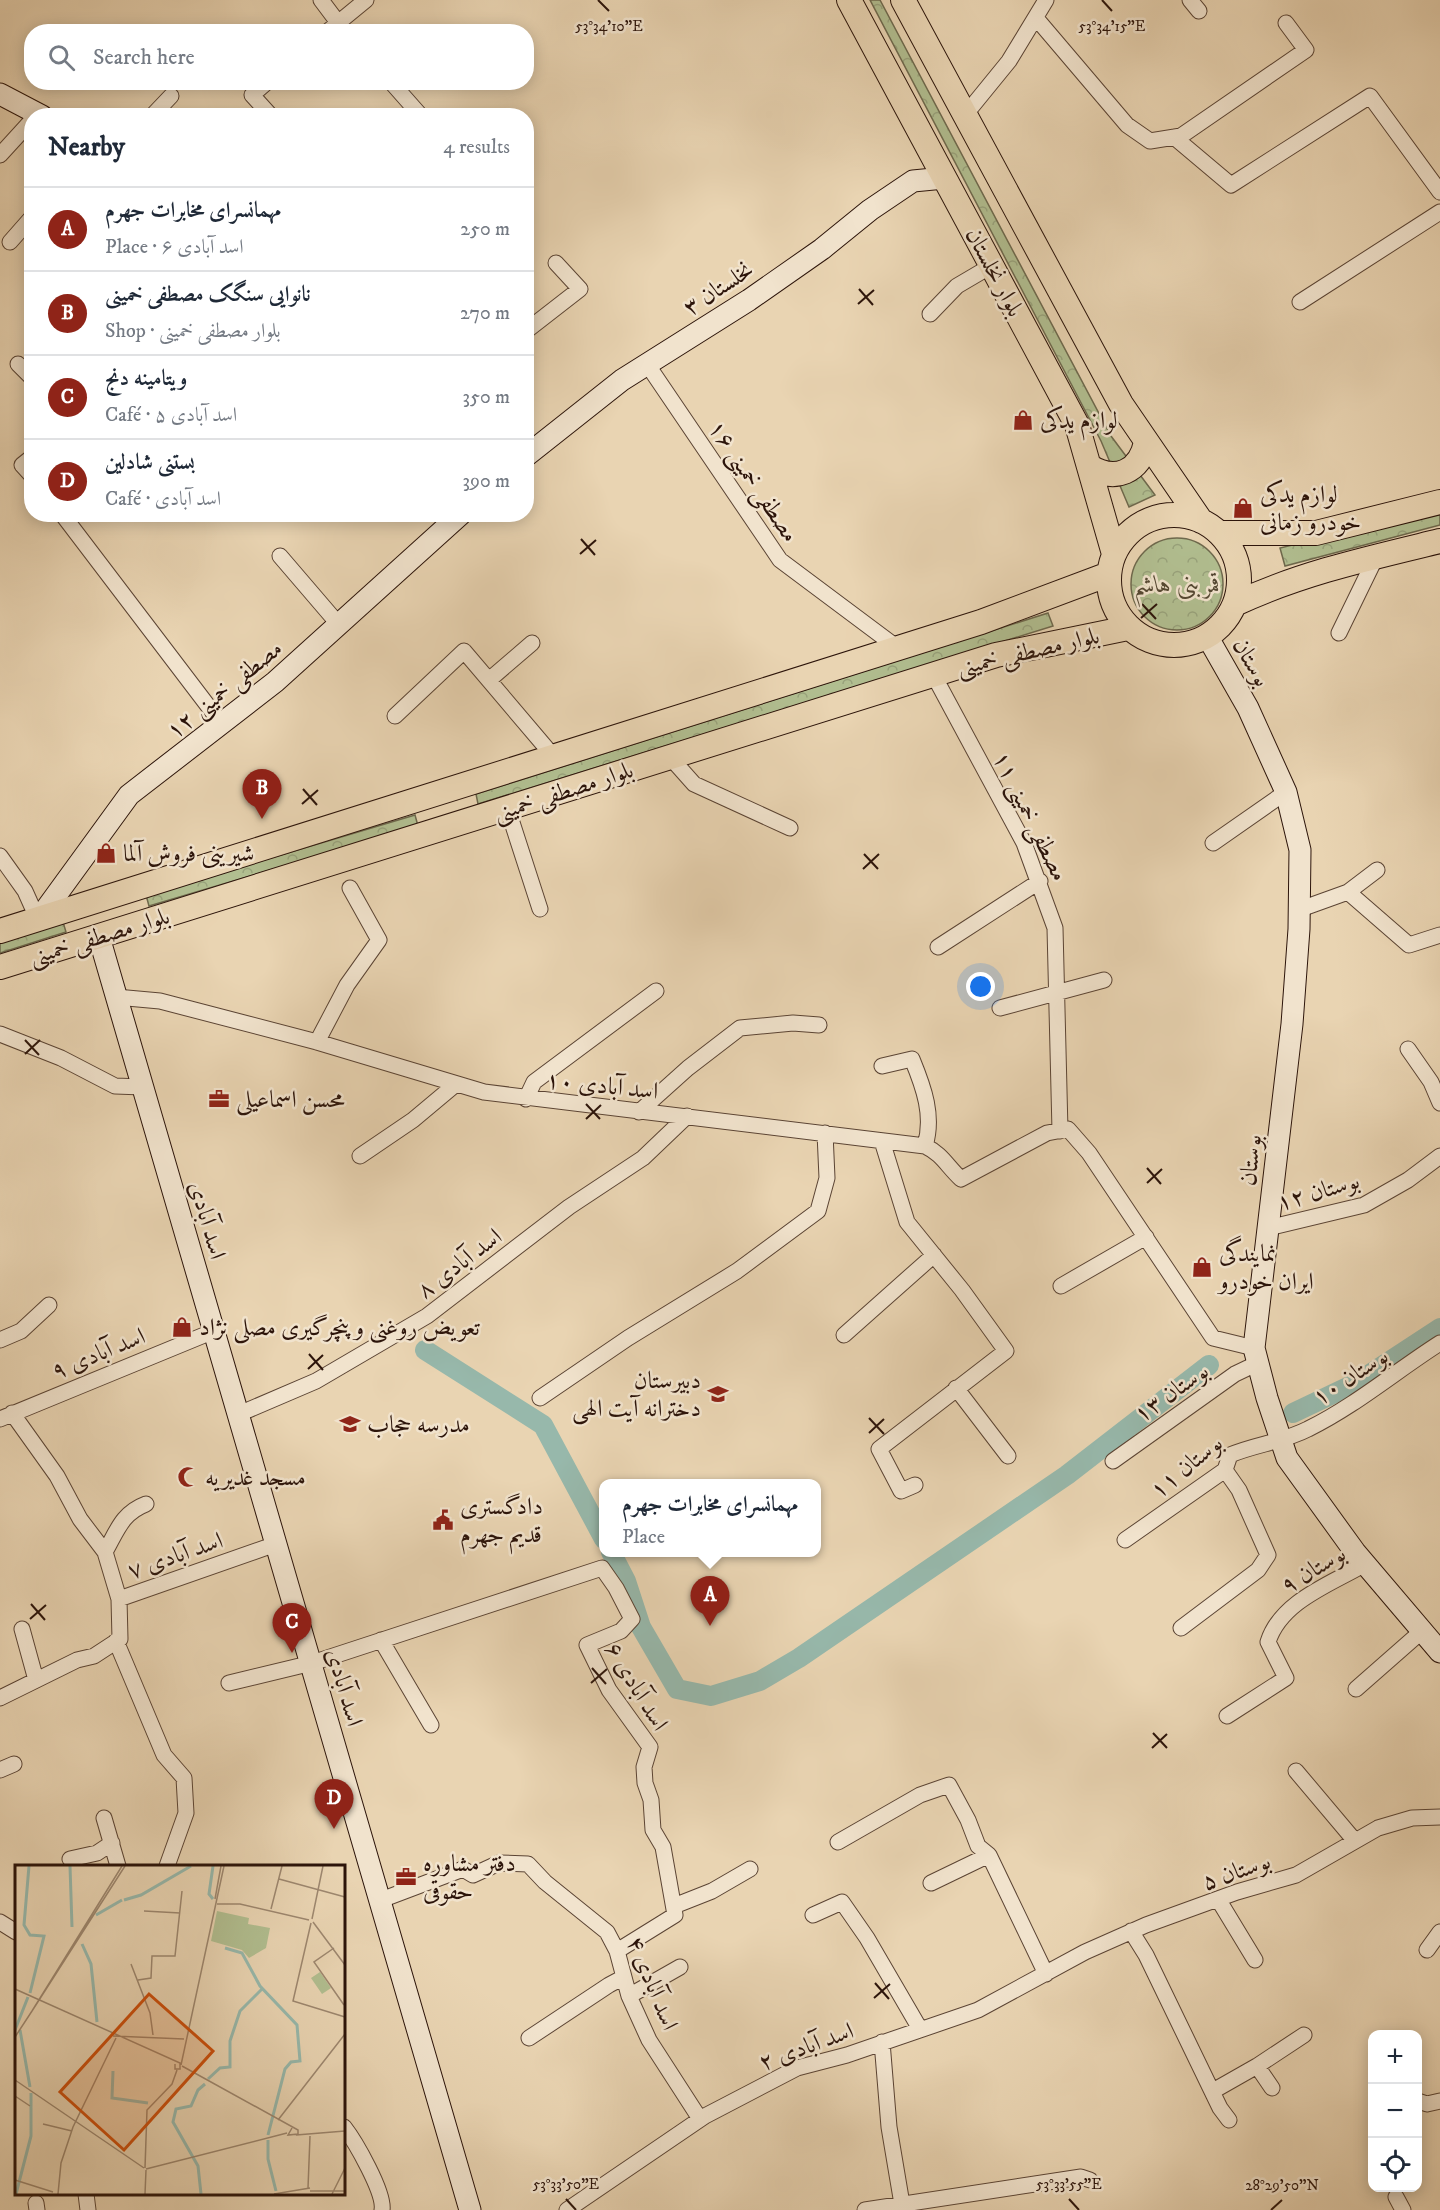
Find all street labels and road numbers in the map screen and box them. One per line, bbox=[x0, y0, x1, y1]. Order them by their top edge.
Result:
street label: بلوار نخلستان bbox=[958, 223, 1030, 322]
street label: نخلستان ۳ bbox=[678, 255, 759, 323]
street label: مصطفی خمینی ۱۶ bbox=[701, 415, 805, 549]
street label: بلوار مصطفی خمینی bbox=[954, 621, 1103, 684]
street label: بوستان bbox=[1225, 633, 1277, 692]
street label: مصطفی خمینی ۱۲ bbox=[160, 634, 289, 747]
street label: مصطفی خمینی ۱۱ bbox=[985, 747, 1074, 887]
street label: بلوار مصطفی خمینی bbox=[489, 755, 638, 830]
street label: بلوار مصطفی خمینی bbox=[25, 901, 174, 974]
street label: اسد آبادی ۱۰ bbox=[544, 1065, 660, 1107]
street label: بوستان bbox=[1233, 1133, 1269, 1188]
street label: ۱۲ بوستان bbox=[1273, 1166, 1363, 1218]
street label: اسد آبادی bbox=[182, 1178, 232, 1263]
street label: اسد آبادی ۸ bbox=[411, 1222, 508, 1306]
street label: اسد آبادی ۹ bbox=[47, 1321, 150, 1386]
street label: بوستان ۱۰ bbox=[1307, 1341, 1394, 1413]
street label: بوستان ۱۳ bbox=[1128, 1356, 1215, 1429]
street label: بوستان ۱۱ bbox=[1144, 1428, 1229, 1505]
street label: اسد آبادی ۷ bbox=[124, 1526, 227, 1586]
street label: بوستان ۹ bbox=[1275, 1539, 1352, 1601]
street label: اسد آبادی ۶ bbox=[598, 1636, 674, 1737]
street label: اسد آبادی bbox=[319, 1645, 369, 1730]
street label: بوستان ۵ bbox=[1198, 1846, 1275, 1898]
street label: اسد آبادی ۴ bbox=[620, 1932, 685, 2035]
street label: اسد آبادی ۲ bbox=[755, 2016, 858, 2078]

